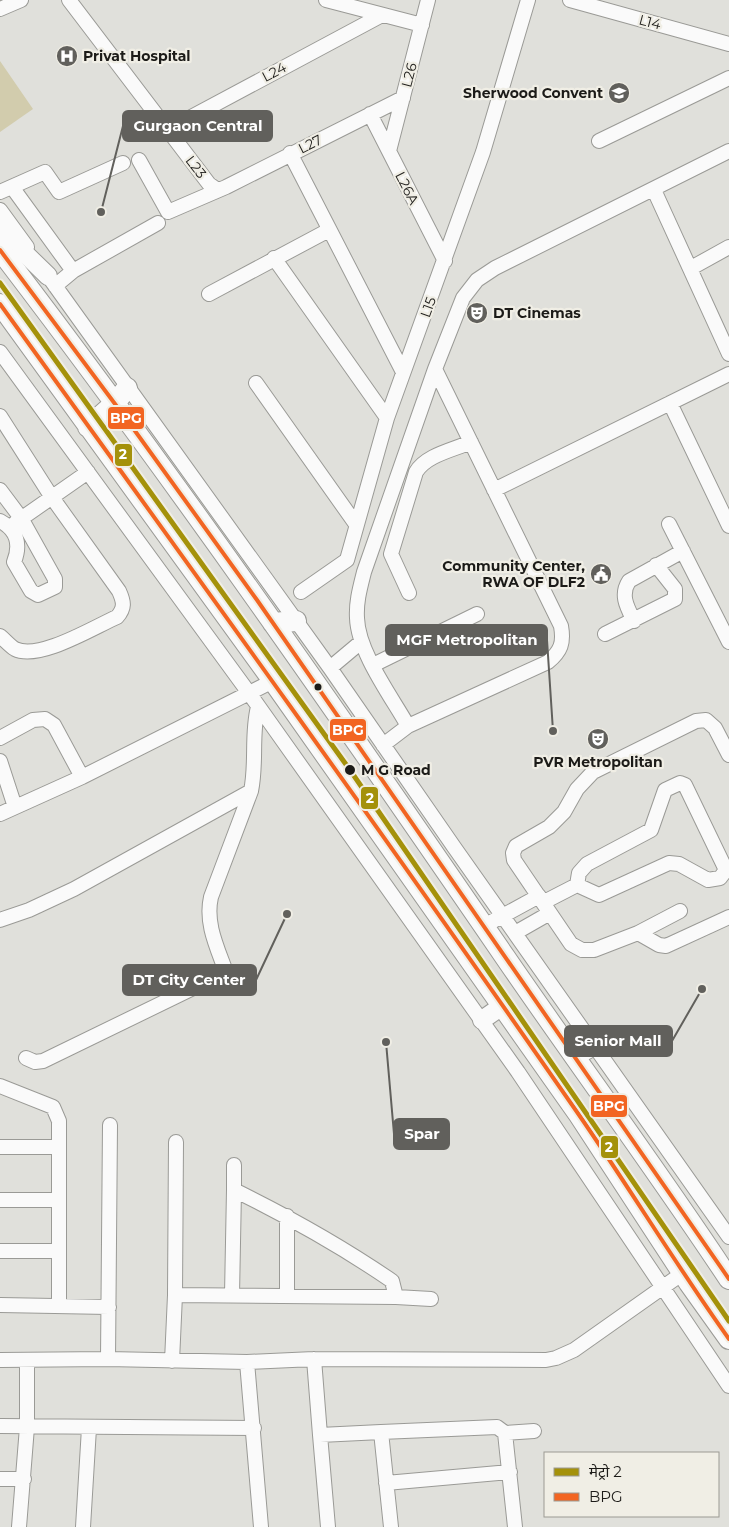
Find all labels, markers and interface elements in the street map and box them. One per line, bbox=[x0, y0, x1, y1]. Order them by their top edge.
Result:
street label: L14 bbox=[637, 10, 664, 34]
hospital icon: Privat Hospital bbox=[55, 44, 79, 68]
place label: Privat Hospital bbox=[83, 47, 191, 65]
street label: L24 bbox=[259, 58, 290, 86]
street label: L26 bbox=[397, 60, 421, 89]
school or university icon: Sherwood Convent bbox=[607, 81, 631, 105]
place label: Sherwood Convent bbox=[463, 84, 603, 102]
callout: Gurgaon Central bbox=[123, 111, 272, 141]
text: Gurgaon Central bbox=[133, 116, 263, 135]
street label: L27 bbox=[295, 130, 325, 158]
street label: L23 bbox=[181, 152, 211, 182]
street label: L26A bbox=[391, 168, 423, 208]
street label: L15 bbox=[416, 294, 440, 320]
theatre icon: DT Cinemas bbox=[465, 301, 489, 325]
place label: DT Cinemas bbox=[493, 304, 581, 322]
line badge: BPG bbox=[107, 406, 145, 430]
text: BPG bbox=[110, 409, 142, 427]
line badge: 2 bbox=[114, 443, 133, 467]
text: 2 bbox=[119, 445, 127, 463]
place label: Community Center, RWA OF DLF2 bbox=[442, 557, 585, 591]
public building icon: Community Center, RWA OF DLF2 bbox=[589, 562, 613, 586]
callout: MGF Metropolitan bbox=[386, 625, 547, 655]
text: MGF Metropolitan bbox=[396, 630, 538, 649]
unlabelled marker bbox=[313, 682, 323, 692]
line badge: BPG bbox=[329, 718, 367, 742]
text: BPG bbox=[332, 721, 364, 739]
theatre icon: PVR Metropolitan bbox=[586, 727, 610, 751]
place label: PVR Metropolitan bbox=[533, 753, 663, 771]
place label: M G Road bbox=[361, 761, 431, 779]
marker: M G Road bbox=[343, 763, 357, 777]
line badge: 2 bbox=[360, 786, 379, 810]
text: 2 bbox=[366, 789, 374, 807]
callout: DT City Center bbox=[123, 965, 256, 995]
text: DT City Center bbox=[132, 970, 246, 989]
callout: Senior Mall bbox=[565, 1026, 672, 1056]
text: Senior Mall bbox=[574, 1031, 662, 1050]
line badge: BPG bbox=[590, 1094, 628, 1118]
text: BPG bbox=[593, 1097, 625, 1115]
callout: Spar bbox=[394, 1119, 449, 1149]
text: Spar bbox=[404, 1124, 440, 1143]
line badge: 2 bbox=[600, 1135, 619, 1159]
text: 2 bbox=[605, 1138, 613, 1156]
legend bbox=[544, 1452, 719, 1517]
text: मेट्रो 2 bbox=[589, 1462, 622, 1481]
text: BPG bbox=[589, 1487, 623, 1506]

